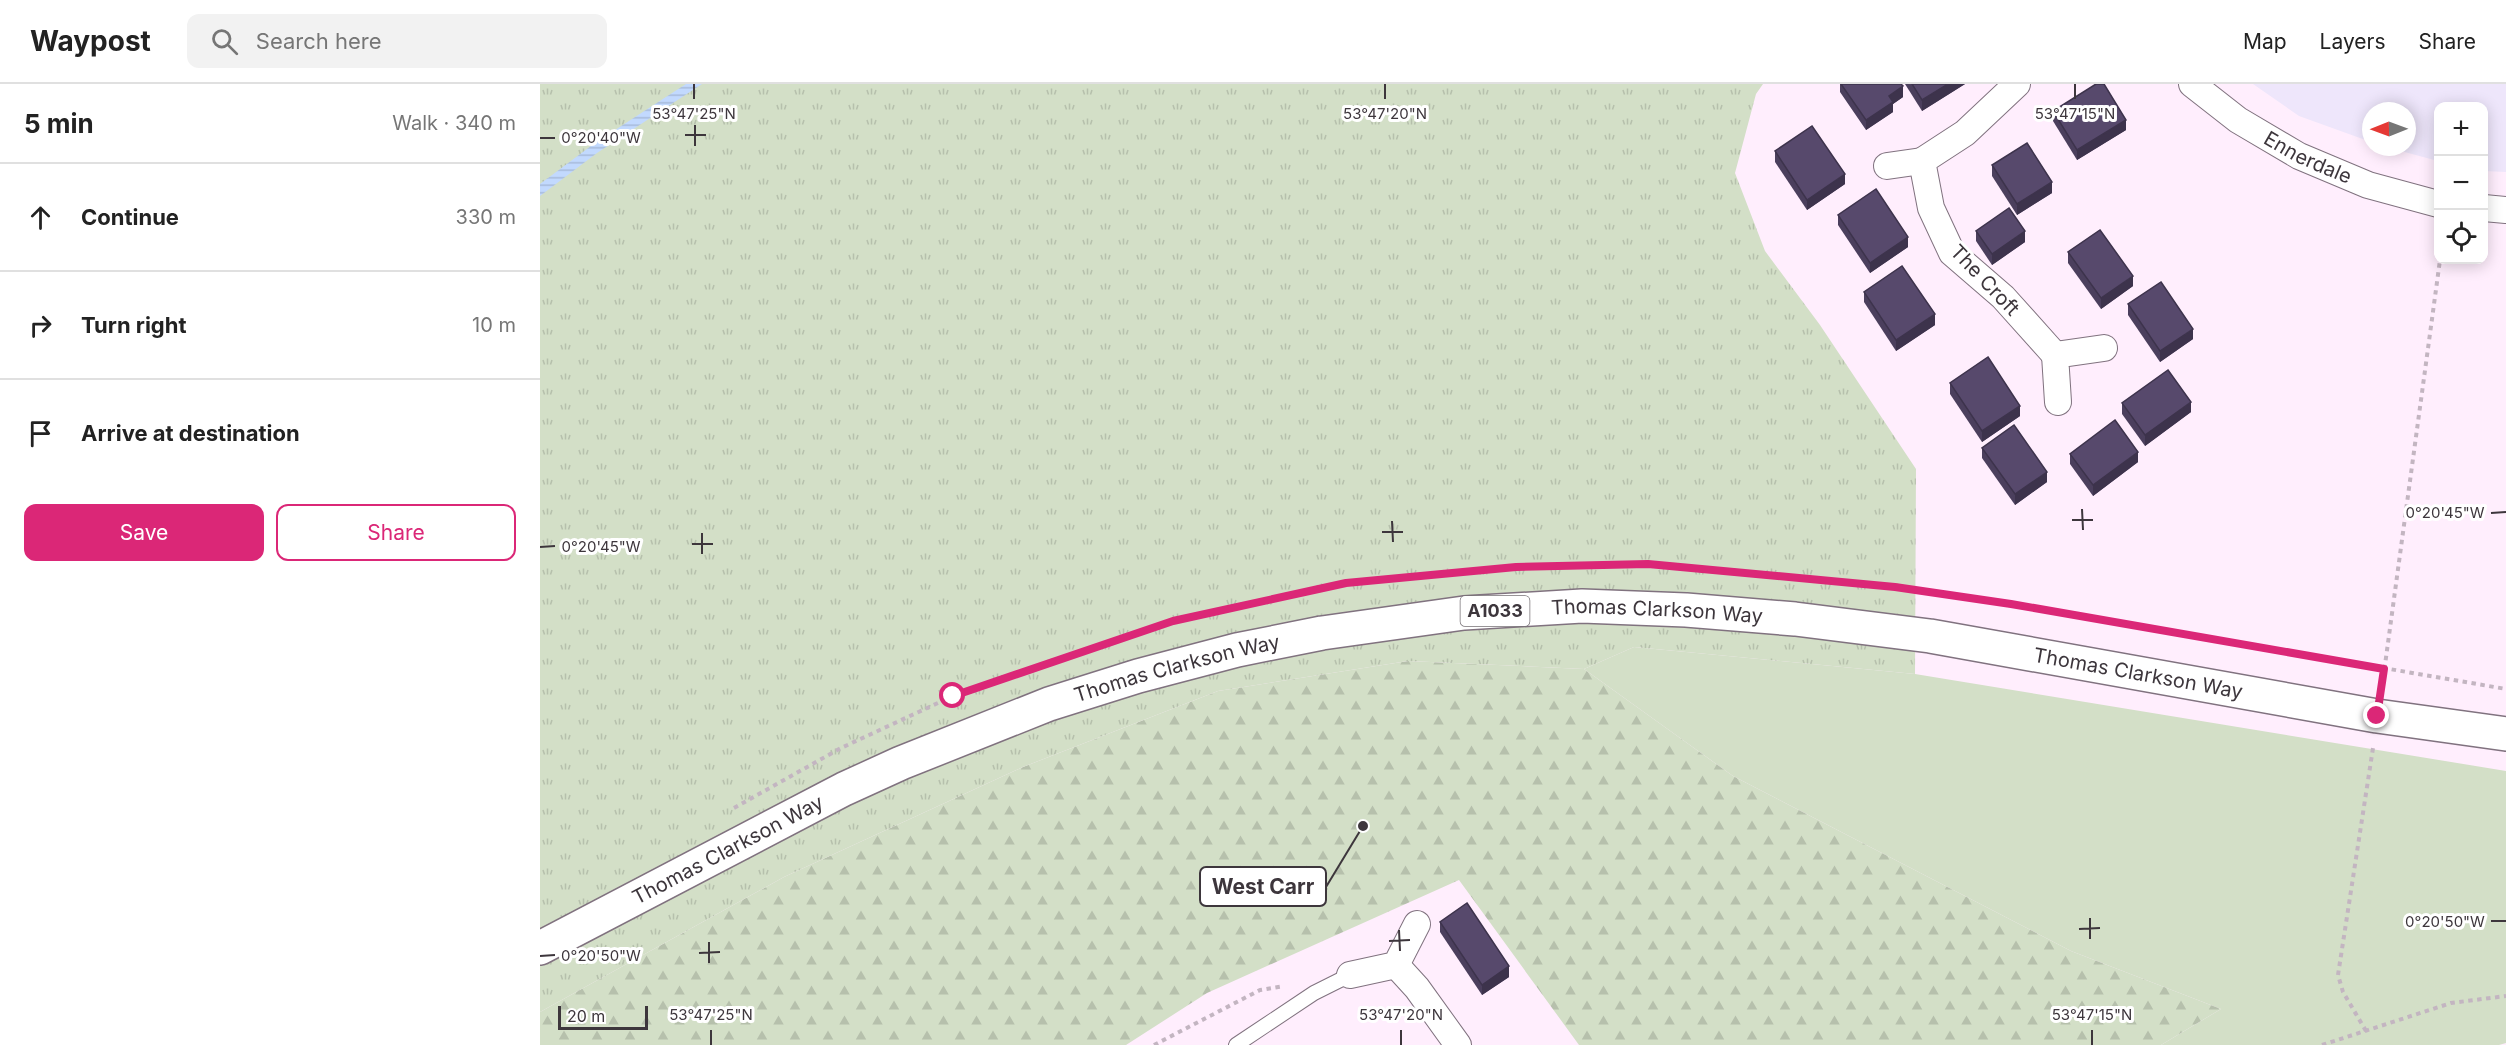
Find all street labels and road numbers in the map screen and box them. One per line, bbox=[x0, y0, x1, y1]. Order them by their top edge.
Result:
street label: Ennerdale bbox=[2260, 126, 2355, 189]
street label: The Croft bbox=[1945, 240, 2025, 321]
street label: Thomas Clarkson Way bbox=[1550, 594, 1764, 628]
road number: A1033 bbox=[1460, 596, 1530, 626]
street label: Thomas Clarkson Way bbox=[1071, 630, 1282, 707]
street label: Thomas Clarkson Way bbox=[2032, 643, 2245, 704]
street label: Thomas Clarkson Way bbox=[628, 790, 827, 910]

